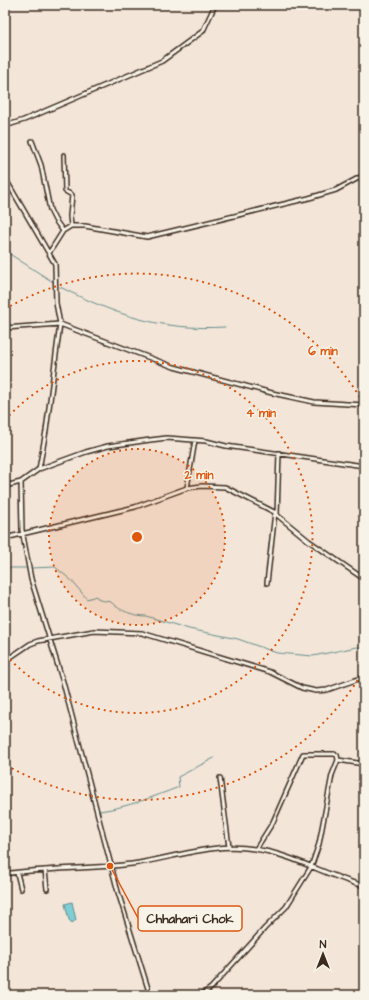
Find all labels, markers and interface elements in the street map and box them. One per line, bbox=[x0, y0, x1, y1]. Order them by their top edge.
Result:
text: 6 min bbox=[308, 343, 338, 360]
text: 4 min bbox=[246, 405, 276, 422]
text: 2 min bbox=[184, 467, 213, 484]
centre of rings bbox=[130, 530, 144, 544]
callout: Chhahari Chok bbox=[138, 906, 242, 931]
text: Chhahari Chok bbox=[146, 910, 235, 928]
north arrow bbox=[303, 934, 343, 974]
text: N bbox=[320, 937, 327, 952]

